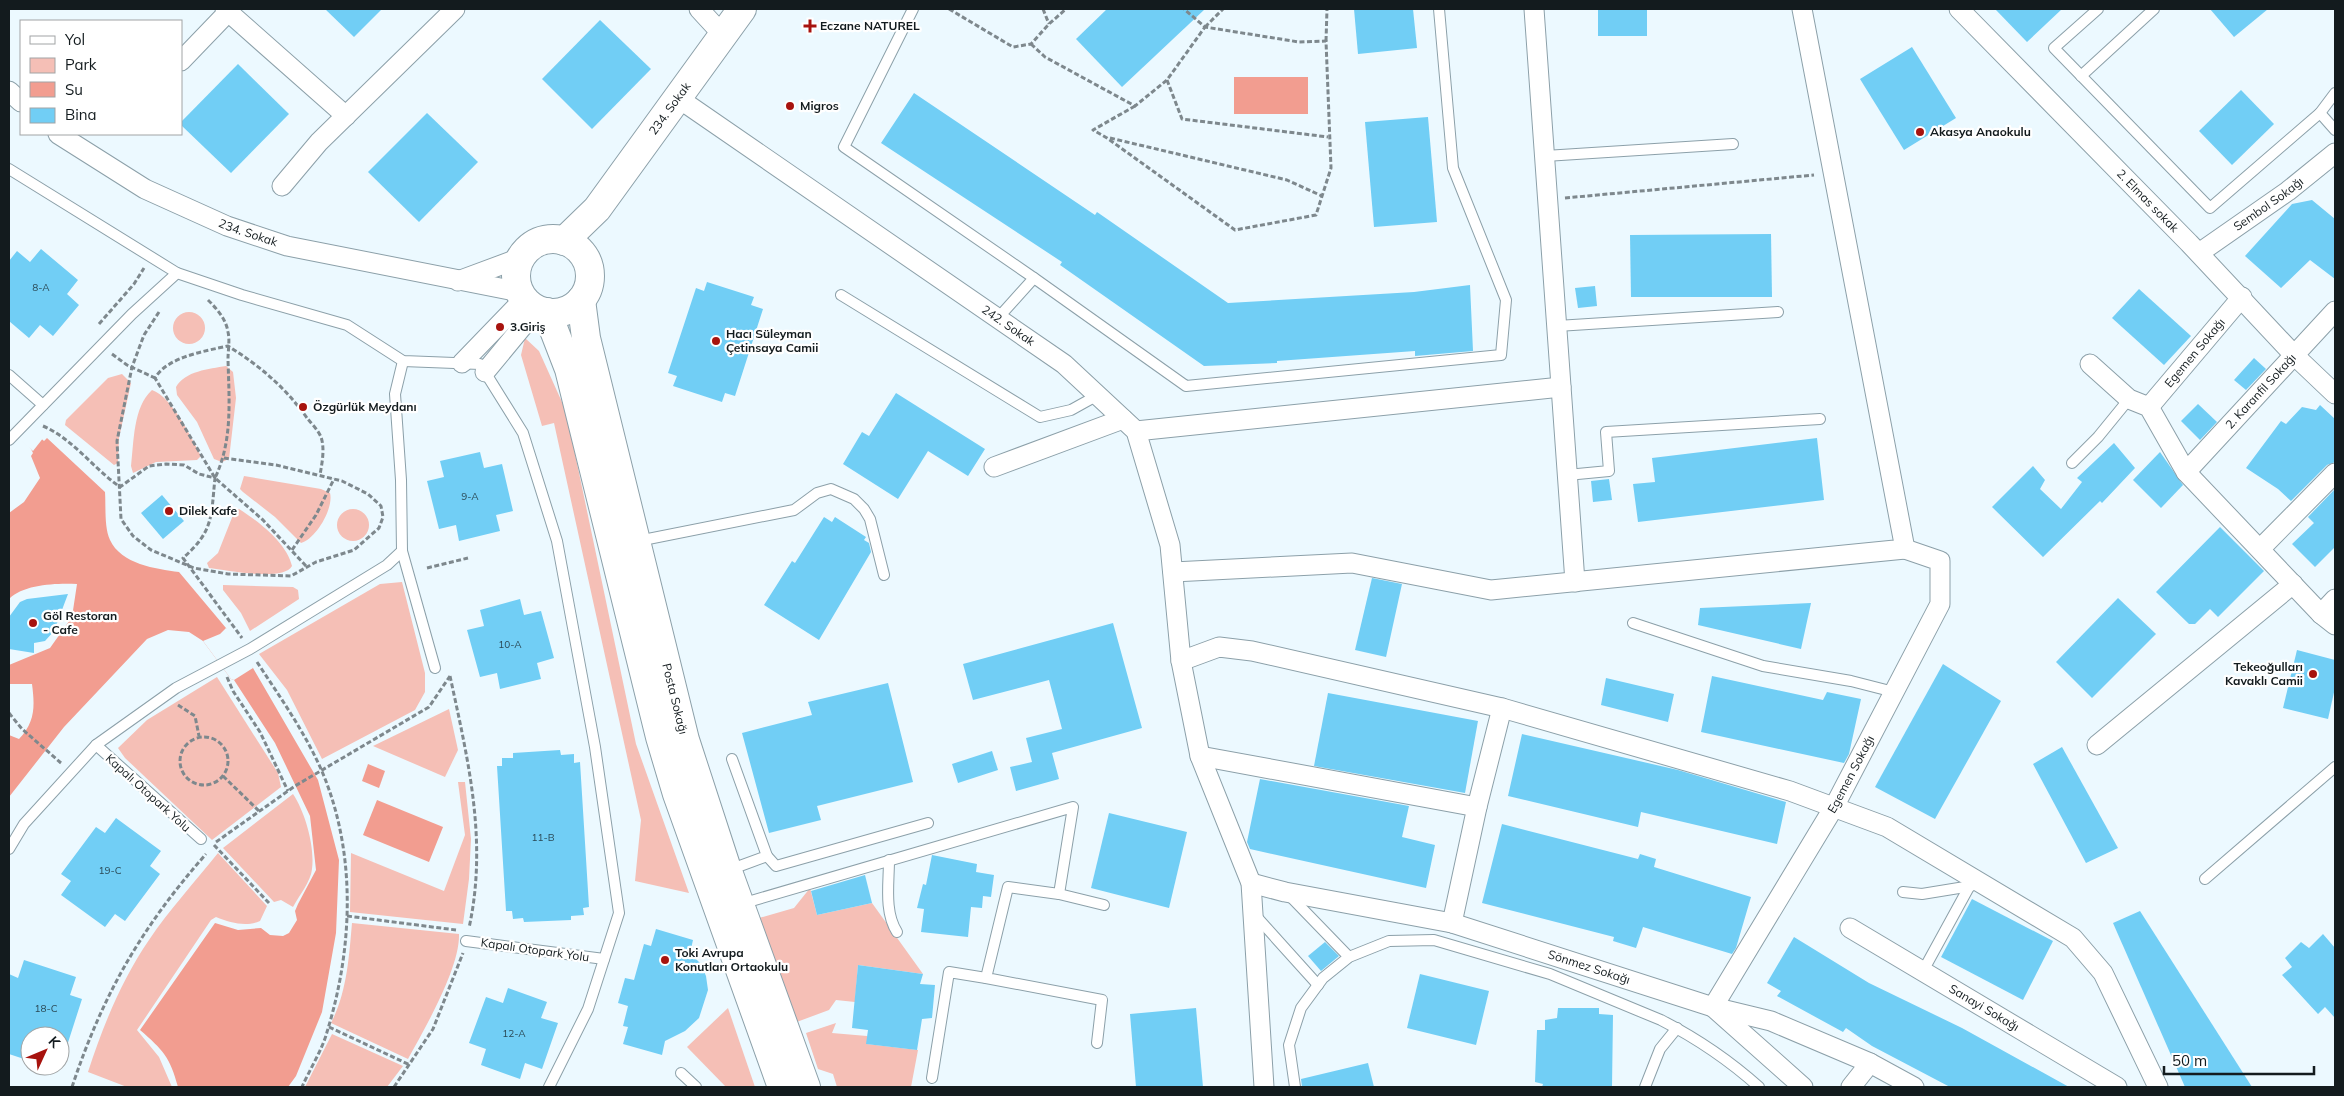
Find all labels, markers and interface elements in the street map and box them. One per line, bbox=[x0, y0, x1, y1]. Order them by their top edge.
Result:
place label: Eczane NATUREL bbox=[820, 18, 920, 33]
legend bbox=[20, 20, 182, 135]
marker: Eczane NATUREL bbox=[804, 20, 816, 32]
text: Yol bbox=[64, 30, 85, 49]
text: Park bbox=[65, 55, 97, 74]
street label: 234. Sokak bbox=[645, 78, 694, 138]
text: Su bbox=[65, 80, 83, 99]
place label: Migros bbox=[800, 98, 839, 113]
marker: Migros bbox=[784, 100, 796, 112]
text: Bina bbox=[65, 105, 97, 124]
place label: Akasya Anaokulu bbox=[1930, 124, 2031, 139]
marker: Akasya Anaokulu bbox=[1914, 126, 1926, 138]
street label: 2. Elmas sokak bbox=[2114, 166, 2183, 236]
street label: Sembol Sokağı bbox=[2230, 174, 2306, 234]
street label: 234. Sokak bbox=[216, 215, 280, 250]
house number: 8-A bbox=[32, 281, 50, 294]
street label: 242. Sokak bbox=[979, 302, 1039, 349]
street label: Egemen Sokağı bbox=[2161, 315, 2228, 390]
place label: 3.Giriş bbox=[510, 319, 546, 334]
marker: 3.Giriş bbox=[494, 321, 506, 333]
place label: Hacı Süleyman Çetinsaya Camii bbox=[726, 326, 818, 355]
marker: Hacı Süleyman Çetinsaya Camii bbox=[710, 335, 722, 347]
street label: 2. Karanfil Sokağı bbox=[2222, 350, 2299, 432]
place label: Özgürlük Meydanı bbox=[313, 399, 417, 414]
marker: Özgürlük Meydanı bbox=[297, 401, 309, 413]
house number: 9-A bbox=[461, 490, 479, 503]
place label: Dilek Kafe bbox=[179, 503, 238, 518]
marker: Dilek Kafe bbox=[163, 505, 175, 517]
place label: Göl Restoran - Cafe bbox=[43, 608, 117, 637]
marker: Göl Restoran - Cafe bbox=[27, 617, 39, 629]
house number: 10-A bbox=[498, 638, 522, 651]
place label: Tekeoğulları Kavaklı Camii bbox=[2225, 659, 2303, 688]
street label: Posta Sokağı bbox=[659, 662, 691, 736]
marker: Tekeoğulları Kavaklı Camii bbox=[2307, 668, 2319, 680]
street label: Egemen Sokağı bbox=[1824, 733, 1877, 816]
street label: Kapalı Otopark Yolu bbox=[103, 750, 194, 835]
house number: 11-B bbox=[531, 831, 555, 844]
house number: 19-C bbox=[98, 864, 122, 877]
street label: Kapalı Otopark Yolu bbox=[480, 934, 590, 965]
place label: Toki Avrupa Konutları Ortaokulu bbox=[675, 945, 788, 974]
street label: Sönmez Sokağı bbox=[1546, 946, 1632, 987]
marker: Toki Avrupa Konutları Ortaokulu bbox=[659, 954, 671, 966]
street label: Sanayi Sokağı bbox=[1947, 981, 2022, 1034]
house number: 18-C bbox=[34, 1002, 58, 1015]
north arrow bbox=[20, 1026, 70, 1076]
house number: 12-A bbox=[502, 1027, 526, 1040]
text: K bbox=[45, 1032, 65, 1052]
scale bar bbox=[2164, 1044, 2314, 1076]
text: 50 m bbox=[2172, 1051, 2207, 1070]

